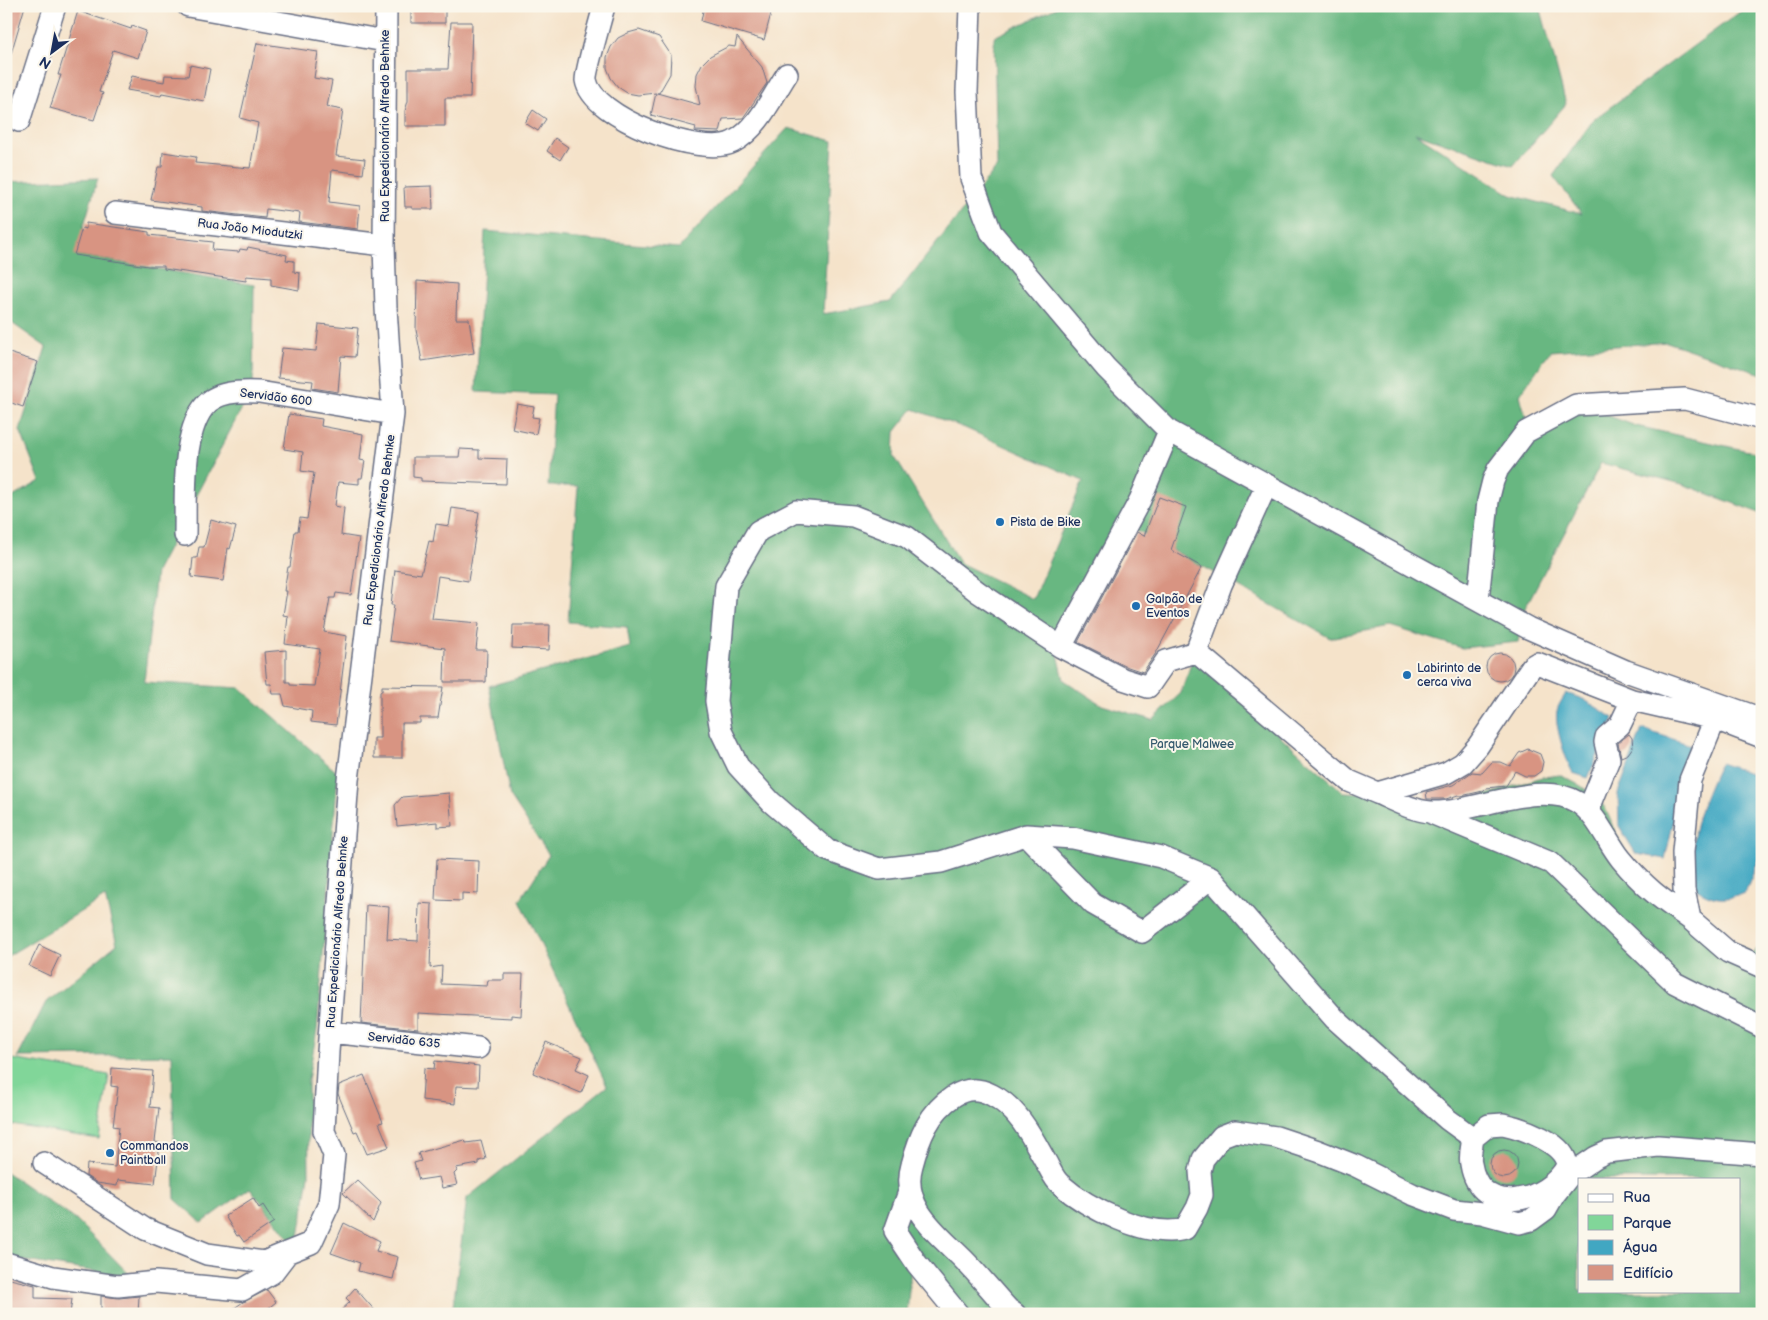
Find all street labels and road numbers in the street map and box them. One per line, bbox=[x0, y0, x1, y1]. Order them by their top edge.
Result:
street label: Rua Expedicionário Alfredo Behnke bbox=[378, 30, 393, 222]
street label: Rua João Miodutzki bbox=[196, 216, 304, 243]
street label: Servidão 600 bbox=[239, 386, 313, 409]
street label: Rua Expedicionário Alfredo Behnke bbox=[360, 434, 399, 627]
street label: Rua Expedicionário Alfredo Behnke bbox=[323, 835, 352, 1029]
street label: Servidão 635 bbox=[367, 1029, 441, 1052]

